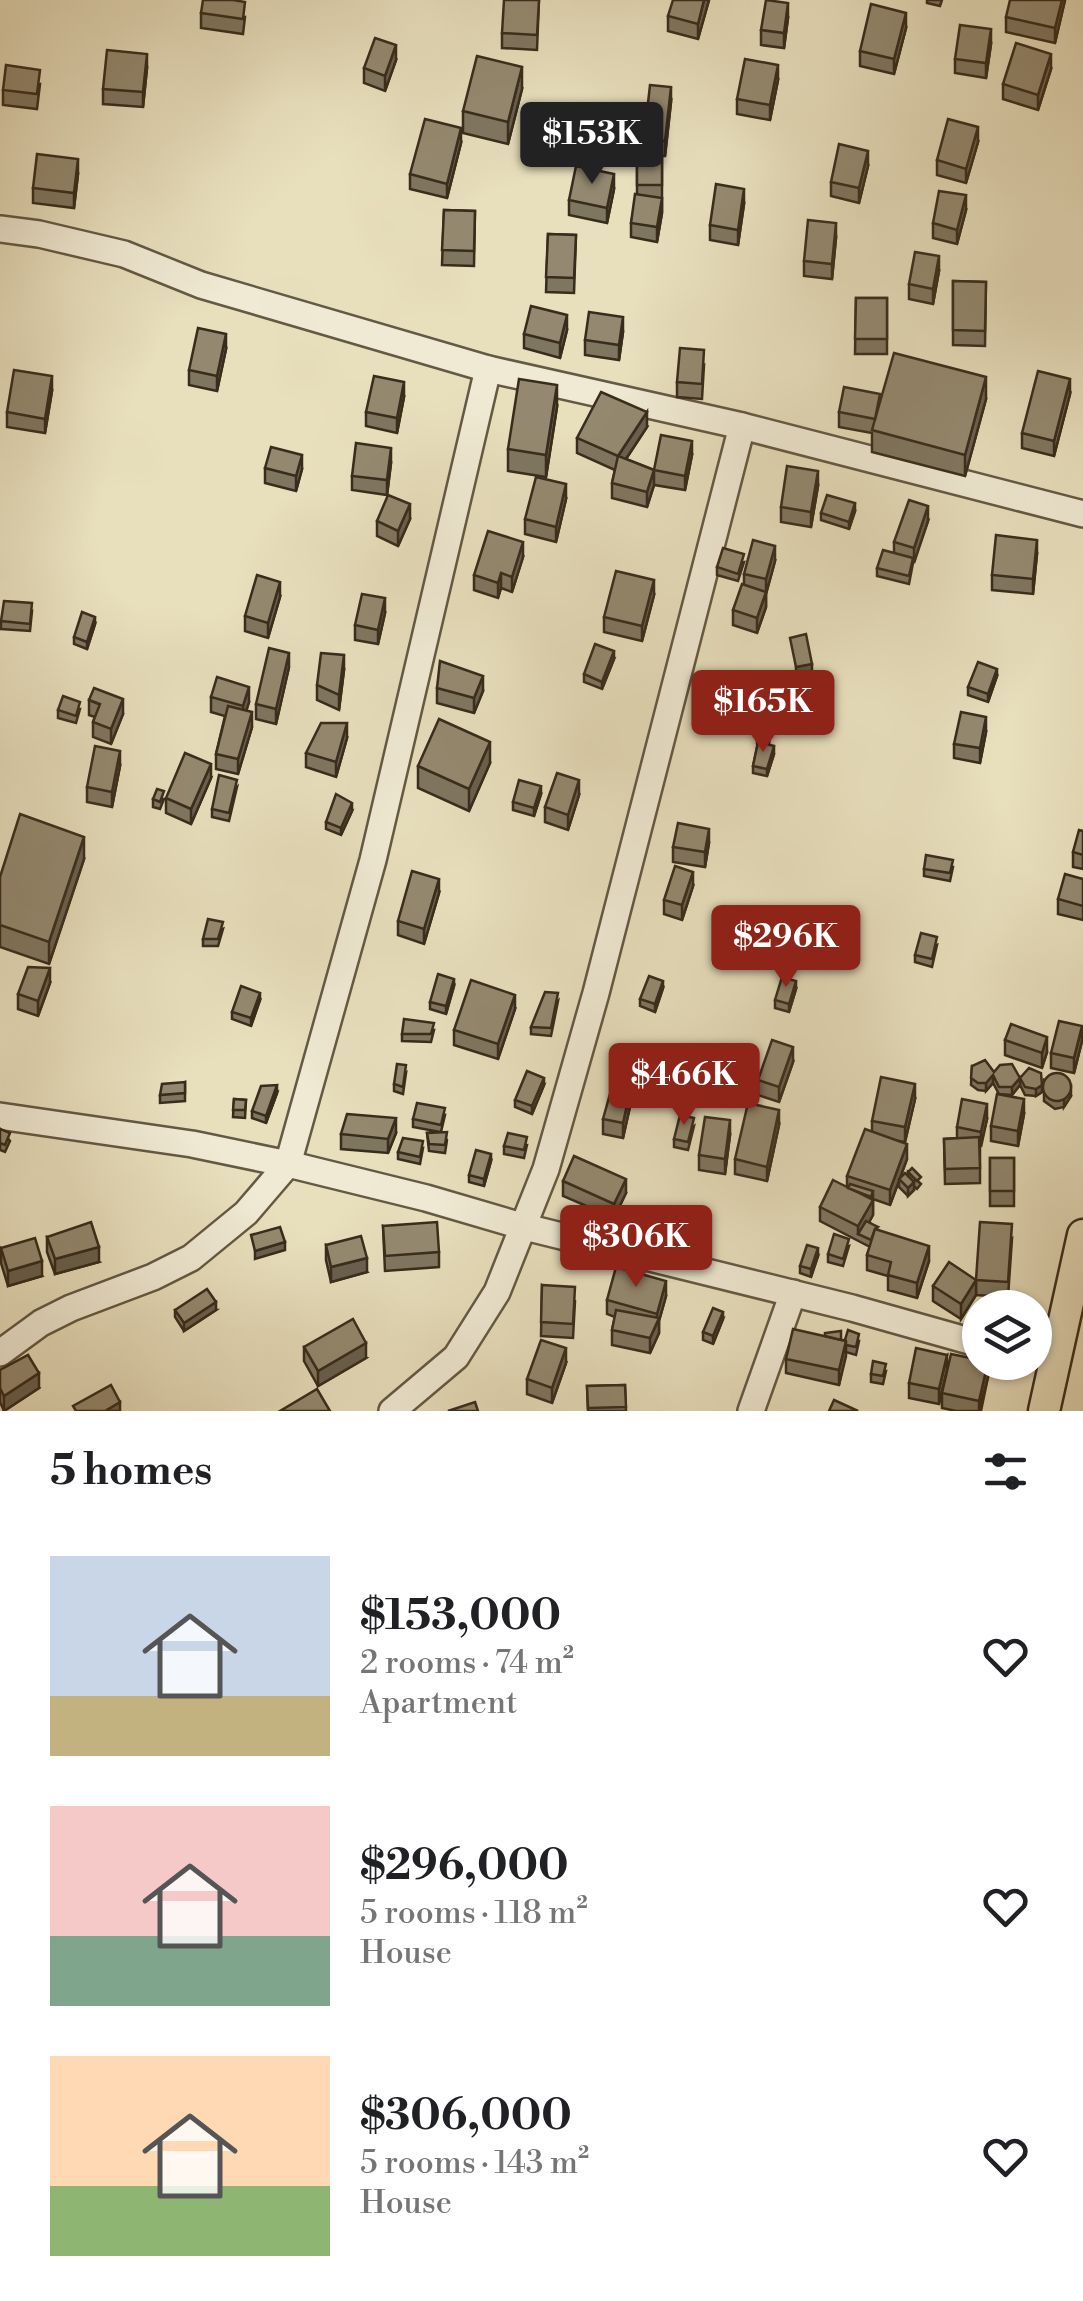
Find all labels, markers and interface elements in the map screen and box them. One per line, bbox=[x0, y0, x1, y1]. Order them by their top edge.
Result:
pin: $153K bbox=[522, 102, 662, 187]
text: $153K bbox=[542, 114, 642, 154]
pin: $165K bbox=[693, 670, 833, 755]
text: $165K bbox=[713, 682, 813, 722]
pin: $296K bbox=[716, 905, 856, 990]
text: $296K bbox=[733, 917, 839, 957]
pin: $466K bbox=[614, 1043, 754, 1128]
text: $466K bbox=[631, 1055, 737, 1095]
pin: $306K bbox=[566, 1205, 706, 1290]
text: $306K bbox=[582, 1217, 690, 1257]
map controls bbox=[962, 1290, 1052, 1380]
button: layers bbox=[962, 1290, 1052, 1380]
icon: filters bbox=[978, 1444, 1033, 1499]
text: 5 homes bbox=[50, 1445, 212, 1498]
text: $153,000 bbox=[360, 1590, 561, 1643]
icon: home bbox=[130, 1596, 250, 1716]
icon: heart bbox=[978, 1629, 1033, 1684]
text: 2 rooms · 74 m² bbox=[360, 1643, 574, 1683]
text: Apartment bbox=[360, 1683, 517, 1723]
text: $296,000 bbox=[360, 1840, 569, 1893]
icon: home bbox=[130, 1846, 250, 1966]
icon: heart bbox=[978, 1879, 1033, 1934]
text: 5 rooms · 118 m² bbox=[360, 1893, 588, 1933]
text: House bbox=[360, 1933, 452, 1973]
text: $306,000 bbox=[360, 2090, 572, 2143]
icon: home bbox=[130, 2096, 250, 2216]
icon: heart bbox=[978, 2129, 1033, 2184]
text: 5 rooms · 143 m² bbox=[360, 2143, 589, 2183]
text: House bbox=[360, 2183, 452, 2223]

